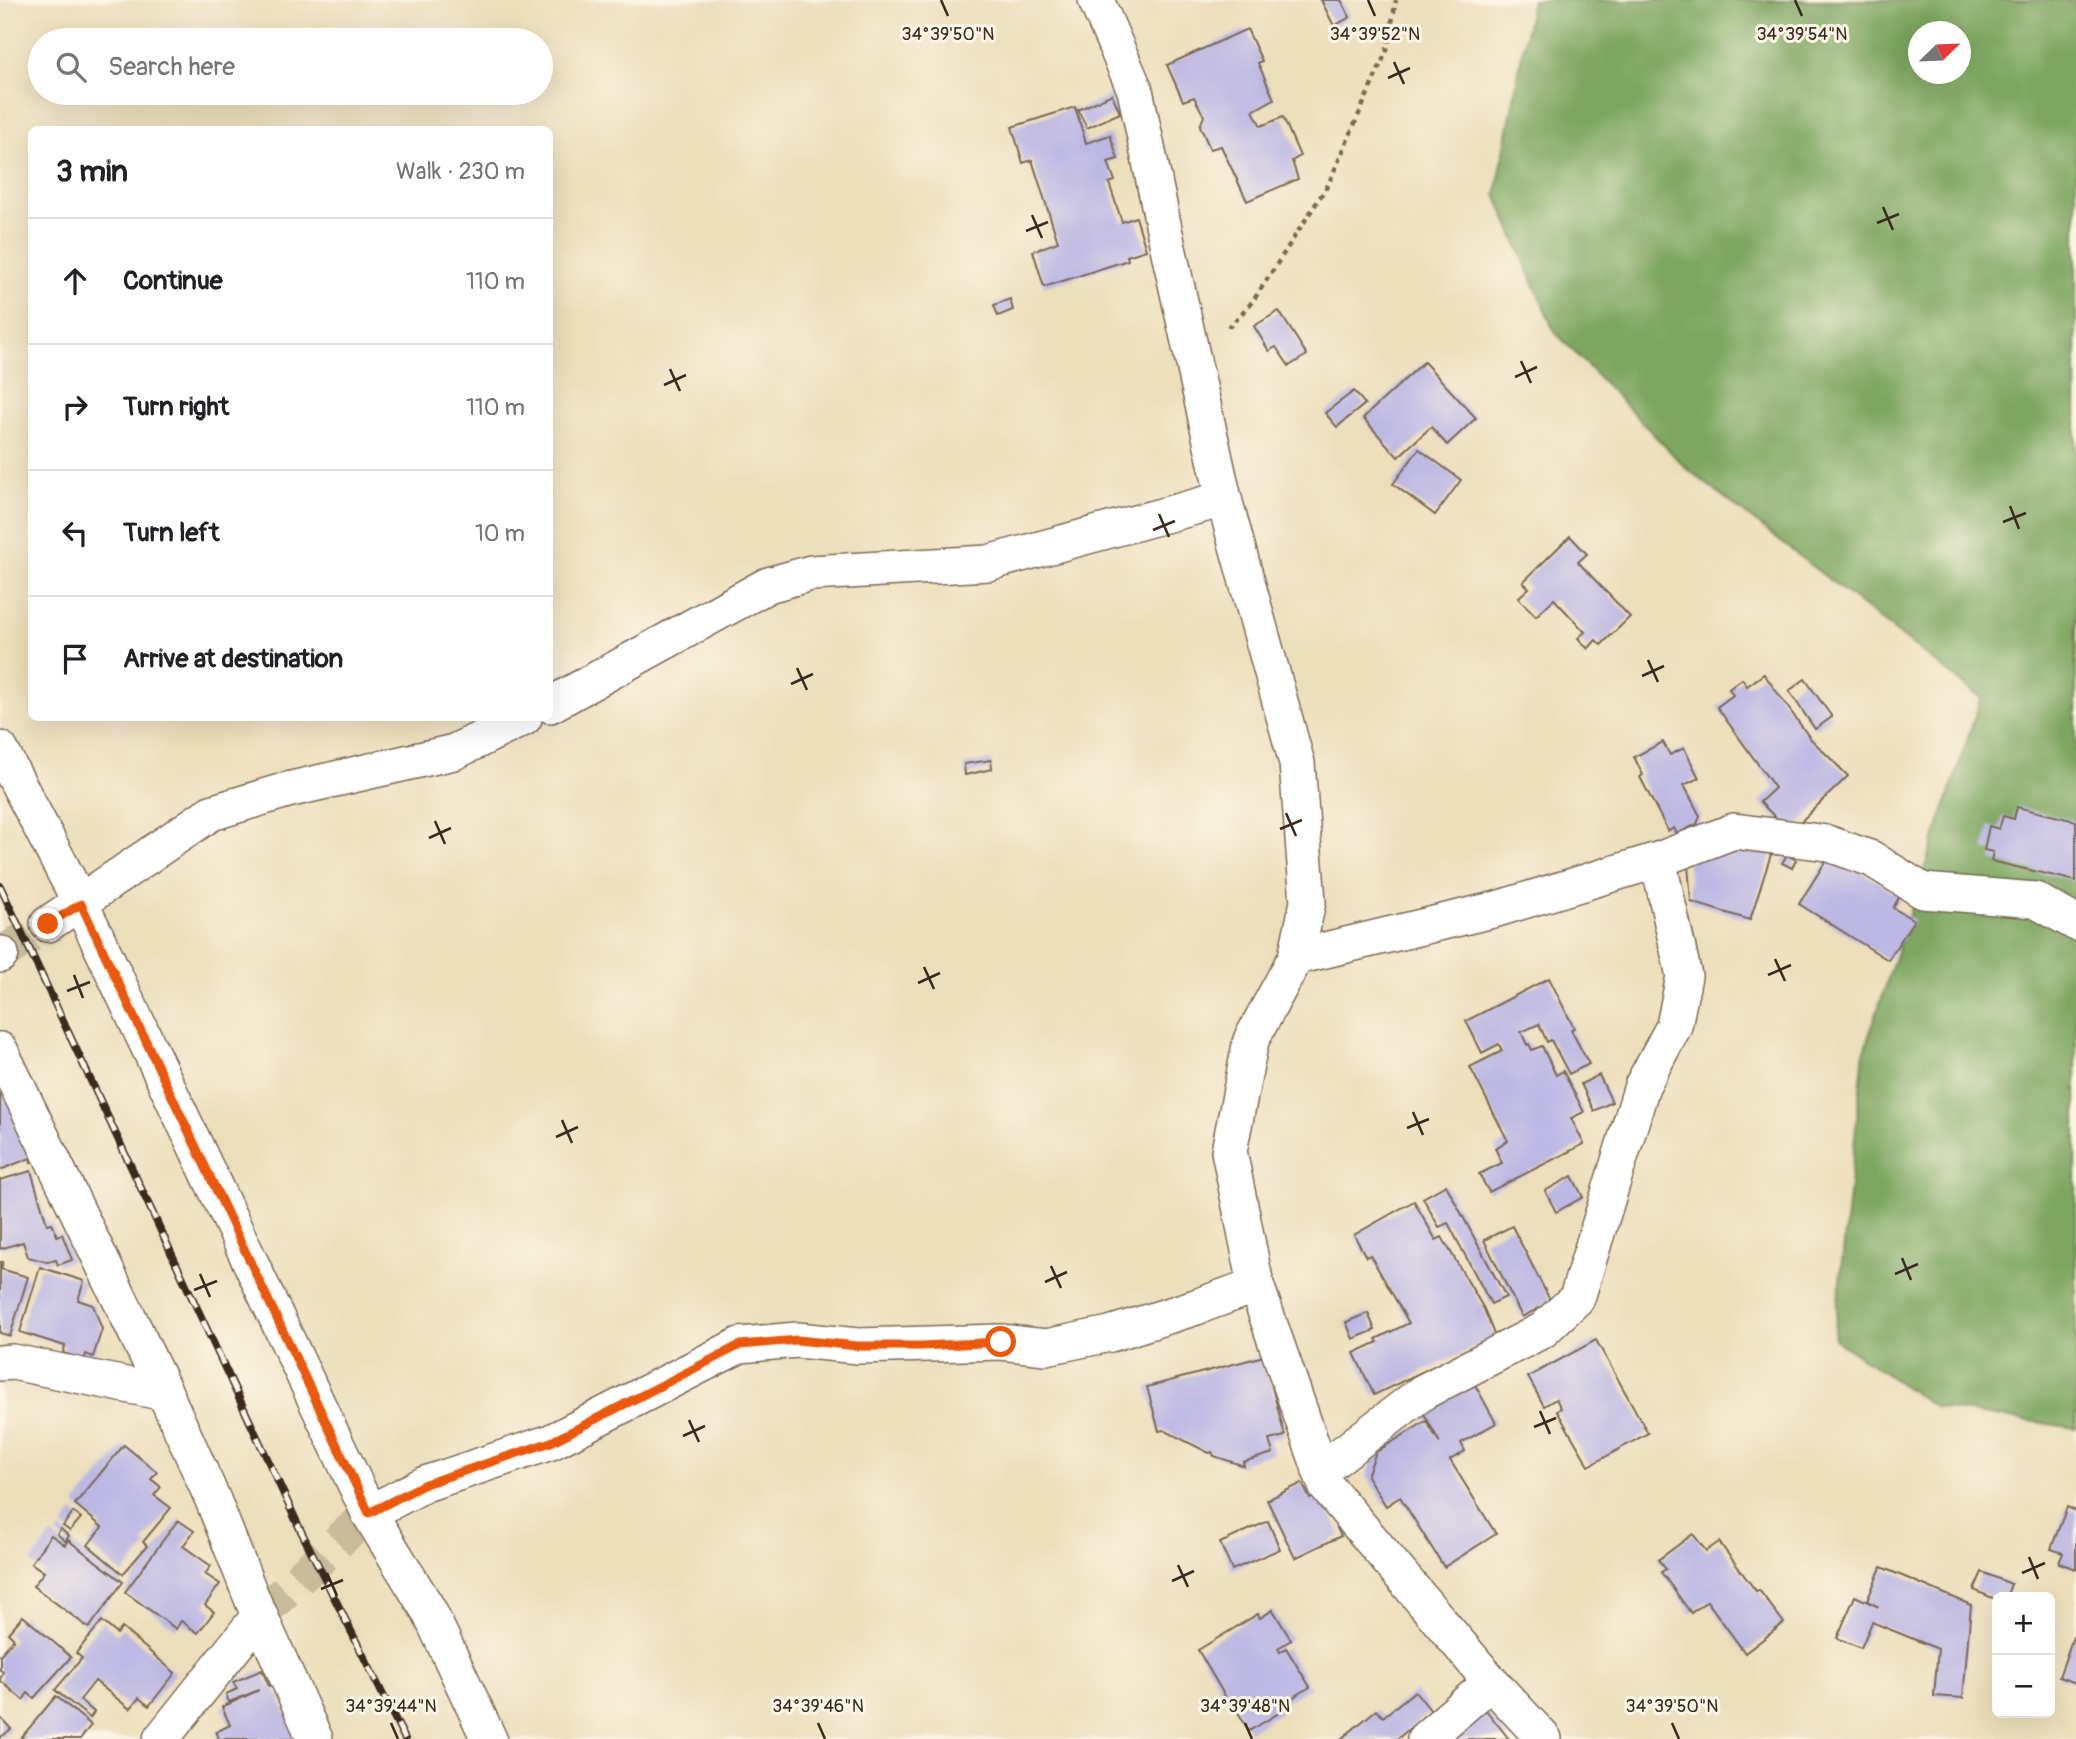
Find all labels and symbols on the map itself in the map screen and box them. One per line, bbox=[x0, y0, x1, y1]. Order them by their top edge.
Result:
north arrow bbox=[1908, 21, 1971, 84]
text: 34°39'50"N bbox=[902, 23, 994, 46]
text: 34°39'52"N bbox=[1330, 23, 1420, 46]
text: 34°39'54"N bbox=[1757, 23, 1847, 46]
route end bbox=[32, 908, 63, 939]
route start bbox=[985, 1326, 1016, 1357]
text: 34°39'44"N bbox=[345, 1695, 437, 1718]
text: 34°39'46"N bbox=[772, 1695, 864, 1718]
text: 34°39'48"N bbox=[1200, 1695, 1290, 1718]
text: 34°39'50"N bbox=[1626, 1695, 1718, 1718]

